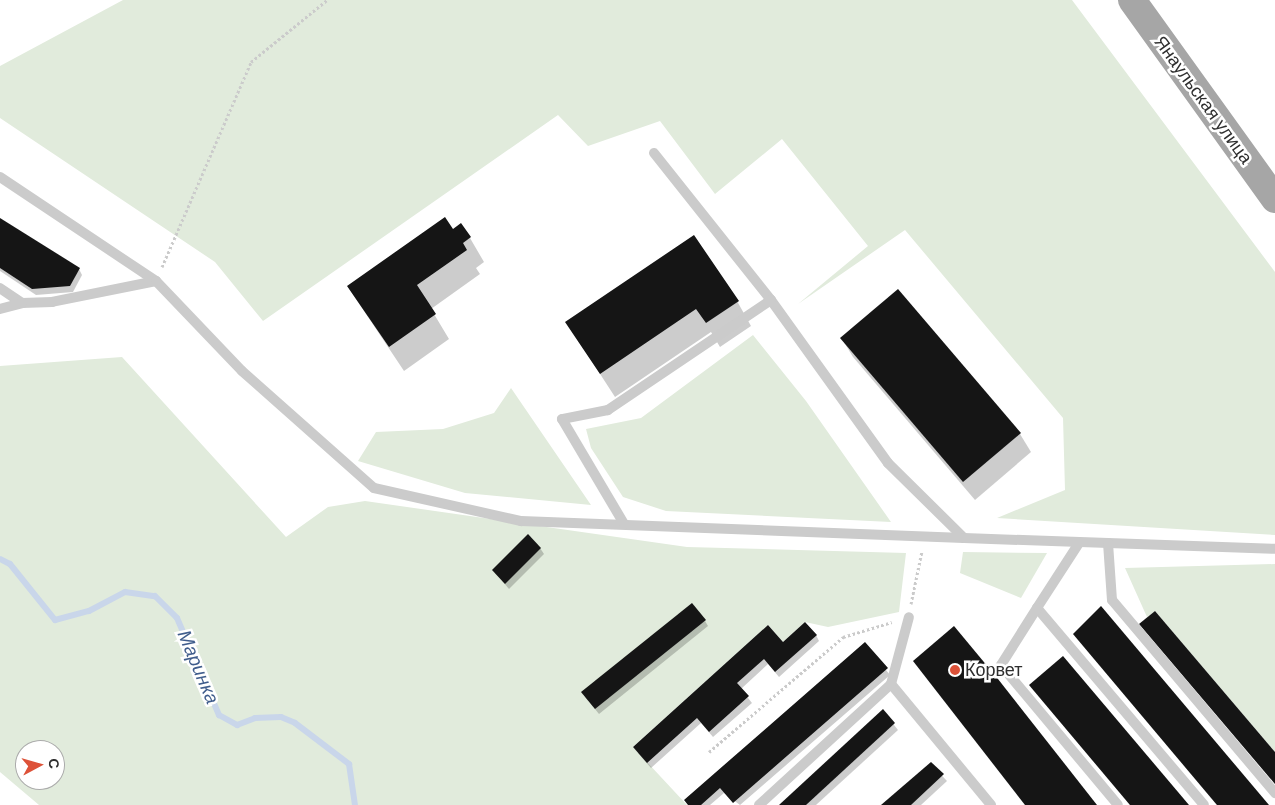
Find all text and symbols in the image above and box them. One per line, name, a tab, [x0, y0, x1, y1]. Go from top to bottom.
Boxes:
street label: Янаульская улица	[1149, 32, 1257, 168]
water label: Маринка	[172, 627, 224, 707]
place label: Корвет	[965, 659, 1023, 681]
marker: Корвет	[949, 664, 961, 676]
north arrow	[15, 740, 65, 790]
text: С	[45, 758, 62, 769]

